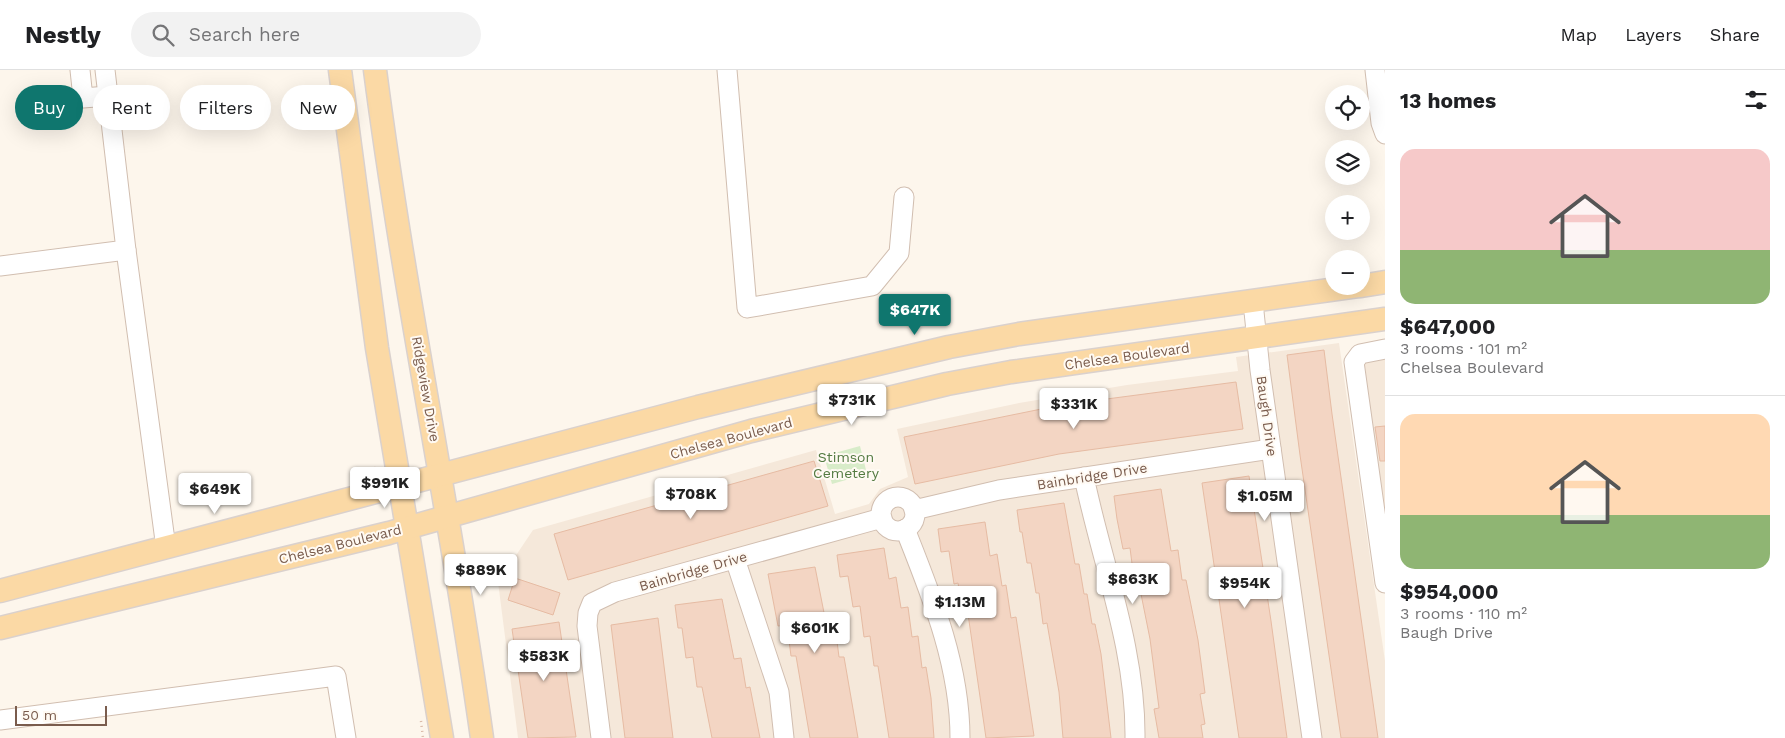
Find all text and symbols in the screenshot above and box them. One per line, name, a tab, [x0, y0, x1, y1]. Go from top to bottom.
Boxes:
search box	[131, 12, 481, 57]
text: Nestly	[25, 21, 101, 49]
icon: search	[149, 21, 177, 49]
text: Search here	[189, 23, 300, 46]
text: Map	[1560, 24, 1597, 45]
text: Layers	[1625, 24, 1682, 45]
text: Share	[1710, 24, 1760, 45]
chip: Buy	[15, 85, 83, 130]
chip: Rent	[93, 85, 170, 130]
chip: Filters	[180, 85, 271, 130]
chip: New	[281, 85, 355, 130]
map controls	[1325, 85, 1370, 295]
button: locate	[1325, 85, 1370, 130]
icon: filters	[1742, 86, 1770, 114]
text: 13 homes	[1400, 88, 1496, 113]
button: layers	[1325, 140, 1370, 185]
icon: home	[1540, 181, 1630, 271]
button: +	[1325, 195, 1370, 240]
button: −	[1325, 250, 1370, 295]
pin: $647K	[880, 294, 950, 336]
text: $647K	[890, 300, 940, 319]
text: $647,000	[1400, 314, 1496, 339]
street label: Ridgeview Drive	[409, 335, 443, 443]
street label: Chelsea Boulevard	[1063, 339, 1191, 373]
text: 3 rooms · 101 m²	[1400, 339, 1527, 358]
text: Chelsea Boulevard	[1400, 358, 1544, 377]
street label: Baugh Drive	[1253, 375, 1281, 457]
pin: $731K	[817, 384, 887, 426]
pin: $331K	[1039, 388, 1109, 430]
text: $731K	[828, 390, 876, 409]
text: $331K	[1050, 394, 1098, 413]
street label: Chelsea Boulevard	[668, 414, 794, 462]
icon: home	[1540, 447, 1630, 537]
park label: Stimson Cemetery	[813, 449, 880, 481]
street label: Bainbridge Drive	[1036, 459, 1148, 493]
pin: $991K	[350, 466, 420, 509]
pin: $649K	[180, 472, 250, 515]
text: $991K	[361, 473, 409, 492]
pin: $708K	[656, 478, 726, 520]
text: $649K	[189, 479, 241, 498]
pin: $1.05M	[1224, 480, 1306, 522]
text: $708K	[666, 484, 717, 503]
text: $1.05M	[1237, 486, 1293, 505]
street label: Chelsea Boulevard	[277, 521, 403, 567]
street label: Bainbridge Drive	[637, 548, 749, 594]
pin: $889K	[446, 554, 516, 596]
text: $889K	[455, 560, 507, 579]
pin: $863K	[1098, 562, 1168, 605]
pin: $954K	[1210, 566, 1280, 609]
text: $863K	[1108, 569, 1158, 588]
text: $954K	[1220, 573, 1270, 592]
text: $954,000	[1400, 579, 1498, 604]
pin: $1.13M	[919, 586, 1001, 628]
text: $1.13M	[934, 592, 986, 611]
text: 3 rooms · 110 m²	[1400, 604, 1527, 623]
pin: $601K	[780, 612, 850, 654]
text: $601K	[791, 618, 839, 637]
text: Baugh Drive	[1400, 623, 1493, 642]
pin: $583K	[509, 640, 579, 682]
text: $583K	[519, 646, 569, 665]
scale bar	[15, 703, 108, 726]
text: 50 m	[22, 707, 57, 723]

